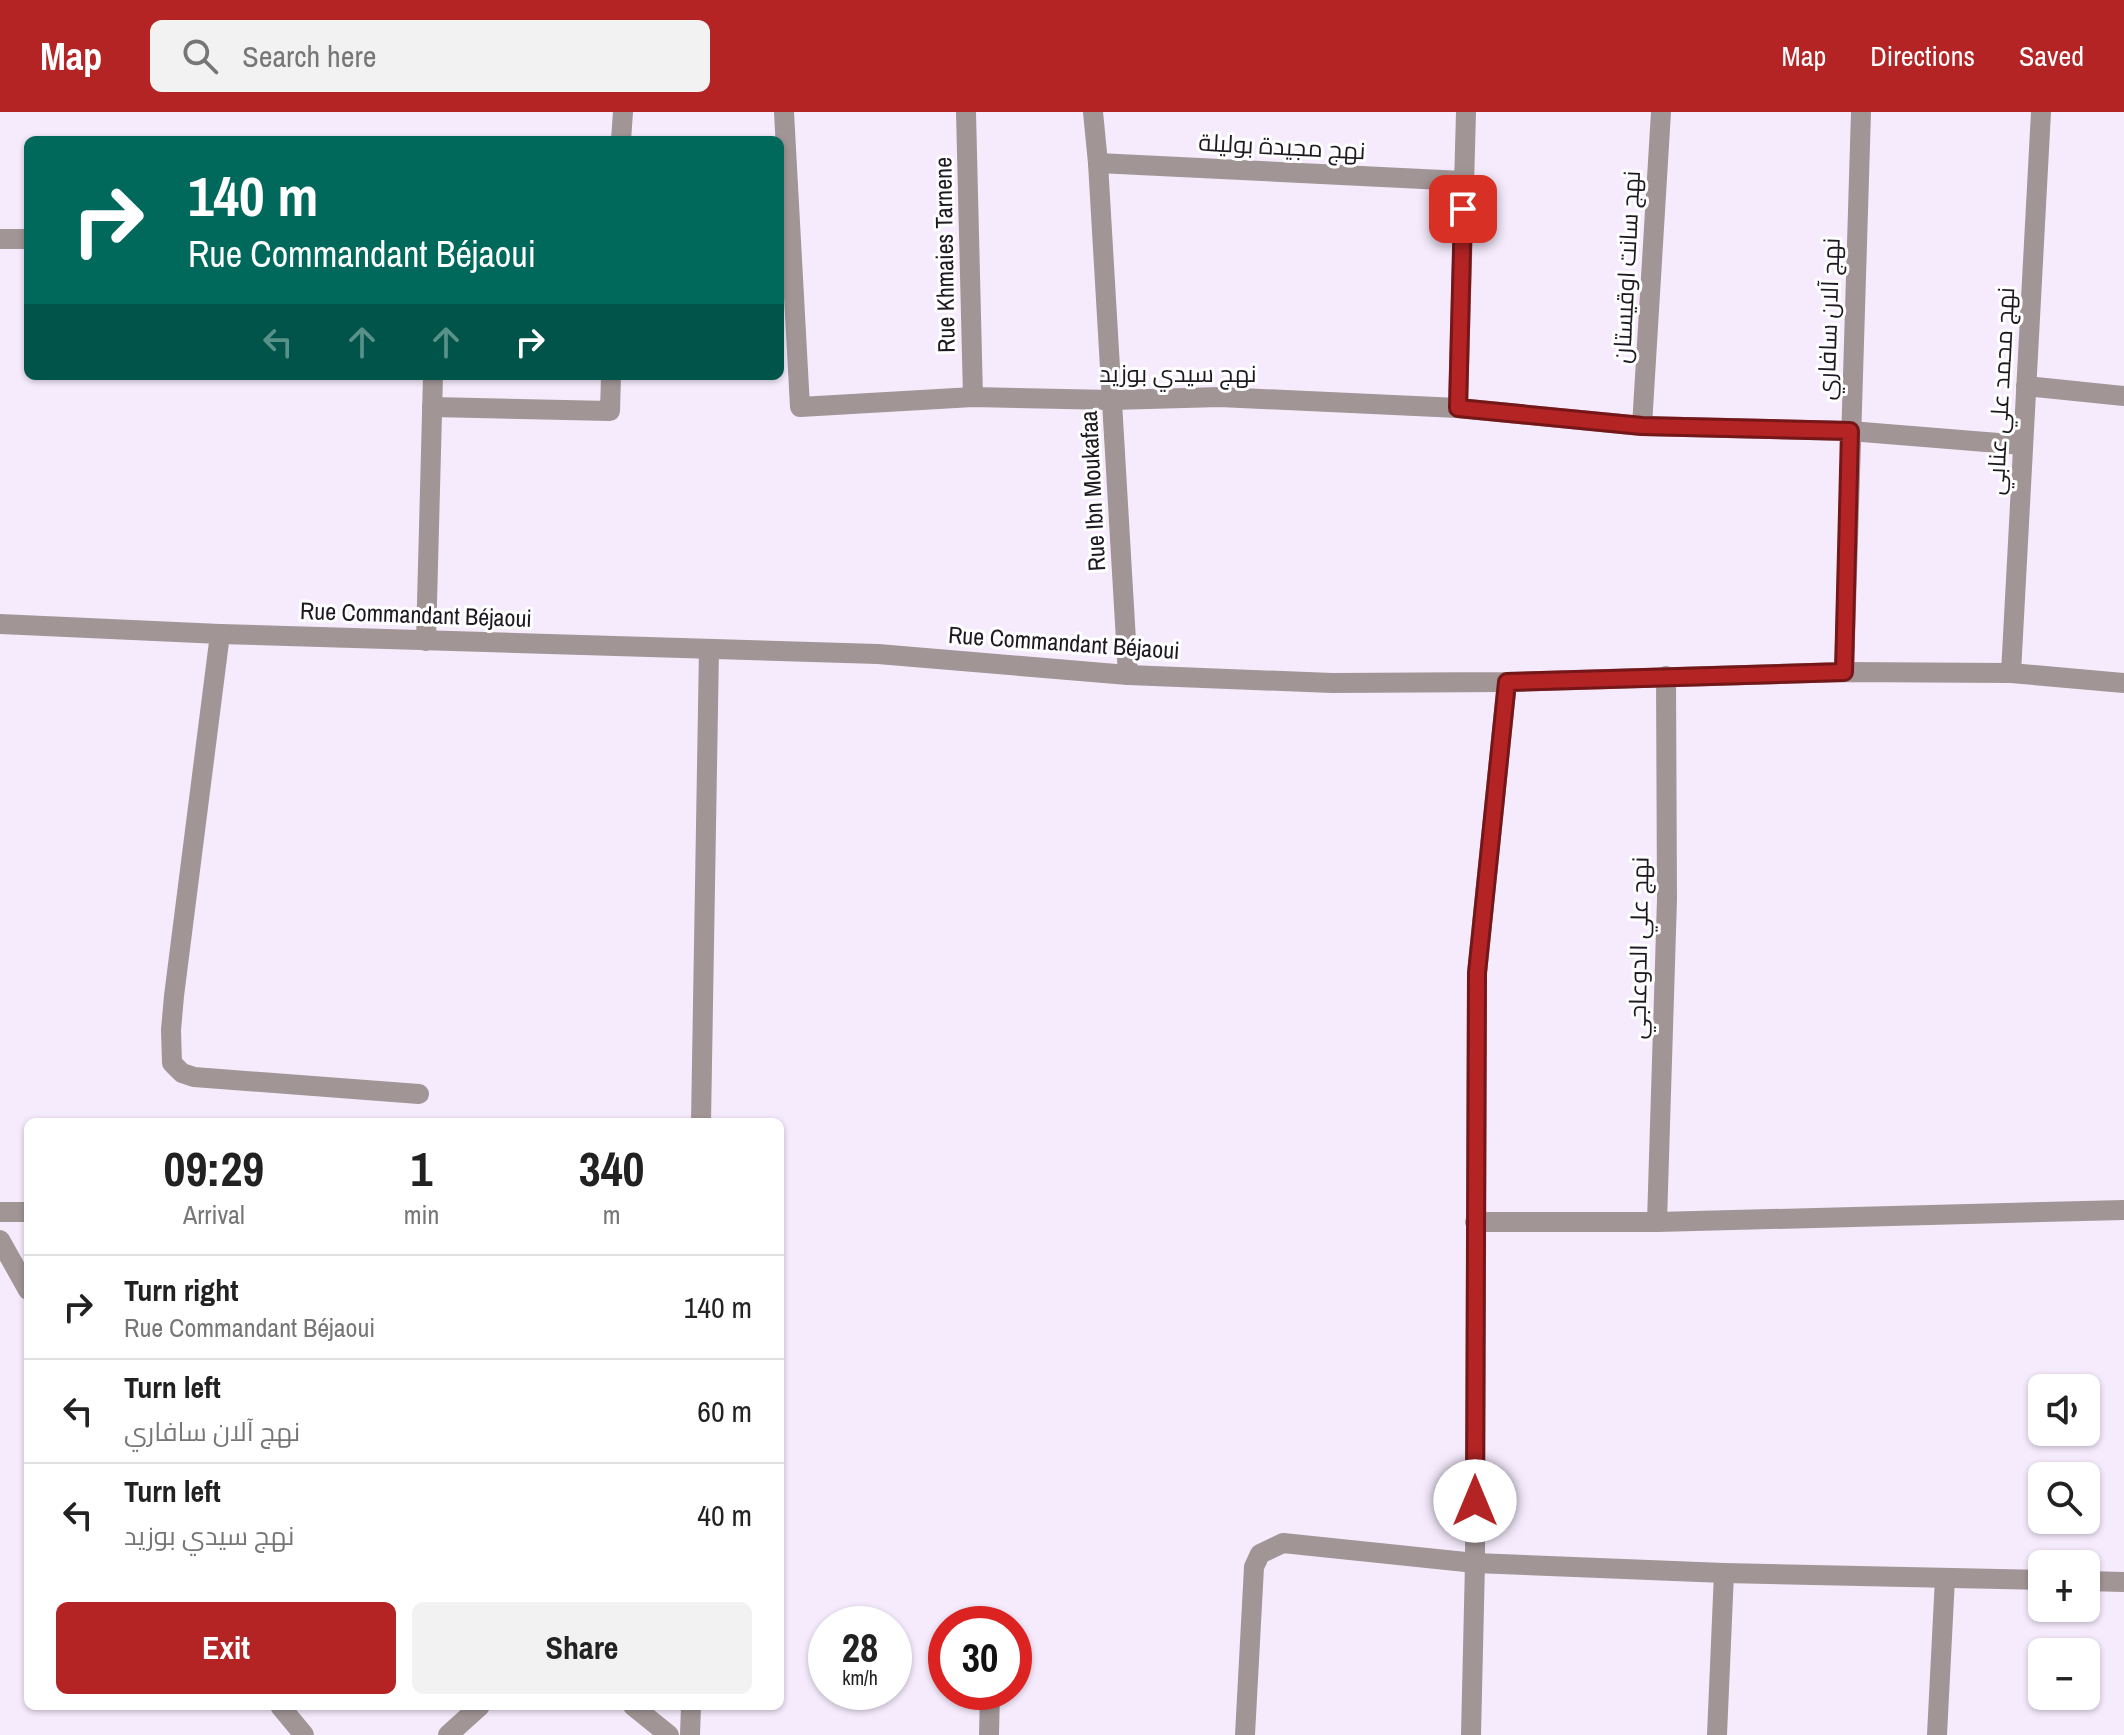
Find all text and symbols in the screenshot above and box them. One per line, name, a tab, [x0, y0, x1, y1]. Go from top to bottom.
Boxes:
search box	[150, 20, 710, 92]
text: Map	[40, 31, 102, 82]
icon: search	[178, 34, 222, 78]
text: Search here	[242, 36, 376, 76]
text: Map	[1782, 37, 1826, 75]
text: Directions	[1870, 37, 1975, 75]
text: Saved	[2019, 37, 2084, 75]
street label: نهج مجيدة بوليلة	[1198, 126, 1366, 167]
street label: Rue Khmaies Tarnene	[926, 157, 962, 353]
text: 140 m	[188, 158, 318, 233]
icon: right	[56, 168, 160, 272]
street label: نهج سانت اوقيستان	[1605, 170, 1648, 364]
pin	[1429, 175, 1497, 243]
icon: arrive	[1441, 187, 1485, 231]
text: Rue Commandant Béjaoui	[188, 230, 536, 278]
street label: نهج آلان سافاري	[1809, 237, 1850, 401]
street label: نهج محمد علي عنابي	[1979, 286, 2025, 496]
icon: left	[256, 320, 300, 364]
icon: ahead	[340, 320, 384, 364]
icon: ahead	[424, 320, 468, 364]
icon: right	[508, 320, 552, 364]
street label: نهج سيدي بوزيد	[1099, 357, 1257, 392]
street label: Rue Ibn Moukafaa	[1072, 410, 1112, 572]
street label: Rue Commandant Béjaoui	[300, 594, 532, 634]
street label: Rue Commandant Béjaoui	[947, 618, 1181, 666]
street label: نهج علي الدوعاجي	[1620, 856, 1660, 1040]
text: 09:29	[164, 1136, 264, 1201]
text: 1	[411, 1136, 432, 1201]
text: 340	[579, 1136, 644, 1201]
text: Arrival	[183, 1197, 245, 1232]
text: min	[404, 1197, 439, 1232]
text: m	[603, 1197, 621, 1232]
text: Turn right	[124, 1270, 238, 1310]
icon: right	[56, 1285, 100, 1329]
text: 140 m	[684, 1287, 752, 1327]
text: Rue Commandant Béjaoui	[124, 1310, 375, 1345]
text: Turn left	[124, 1367, 221, 1407]
map controls	[2028, 1374, 2100, 1710]
button: sound	[2028, 1374, 2100, 1446]
icon: left	[56, 1389, 100, 1433]
text: 60 m	[697, 1391, 752, 1431]
text: نهج آلان سافاري	[124, 1414, 300, 1449]
position arrow	[1433, 1459, 1517, 1543]
button: search	[2028, 1462, 2100, 1534]
text: Turn left	[124, 1471, 221, 1511]
icon: left	[56, 1493, 100, 1537]
text: 40 m	[697, 1495, 752, 1535]
text: نهج سيدي بوزيد	[124, 1518, 294, 1553]
button: +	[2028, 1550, 2100, 1622]
button: Exit	[56, 1602, 396, 1694]
button: Share	[412, 1602, 752, 1694]
speed limit sign: 30	[928, 1606, 1032, 1710]
text: 28	[842, 1621, 878, 1674]
button: −	[2028, 1638, 2100, 1710]
text: km/h	[842, 1664, 878, 1691]

